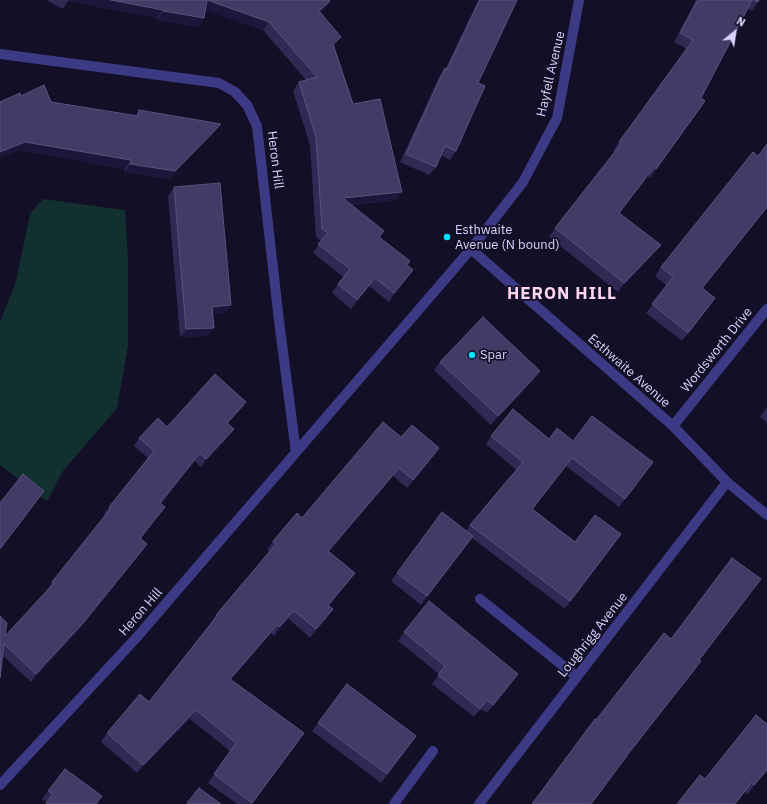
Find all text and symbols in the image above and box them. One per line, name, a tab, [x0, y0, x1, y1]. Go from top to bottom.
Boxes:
north arrow	[715, 12, 755, 52]
text: N	[734, 14, 748, 30]
street label: Hayfell Avenue	[534, 30, 568, 118]
street label: Heron Hill	[264, 130, 286, 190]
place label: Esthwaite Avenue (N bound)	[455, 222, 560, 253]
marker: Esthwaite Avenue (N bound)	[442, 232, 452, 242]
district label: HERON HILL	[507, 284, 617, 304]
street label: Wordsworth Drive	[678, 305, 756, 395]
street label: Esthwaite Avenue	[585, 331, 673, 411]
place label: Spar	[480, 347, 507, 363]
marker: Spar	[467, 350, 477, 360]
street label: Heron Hill	[116, 585, 166, 639]
street label: Loughrigg Avenue	[555, 589, 631, 681]

